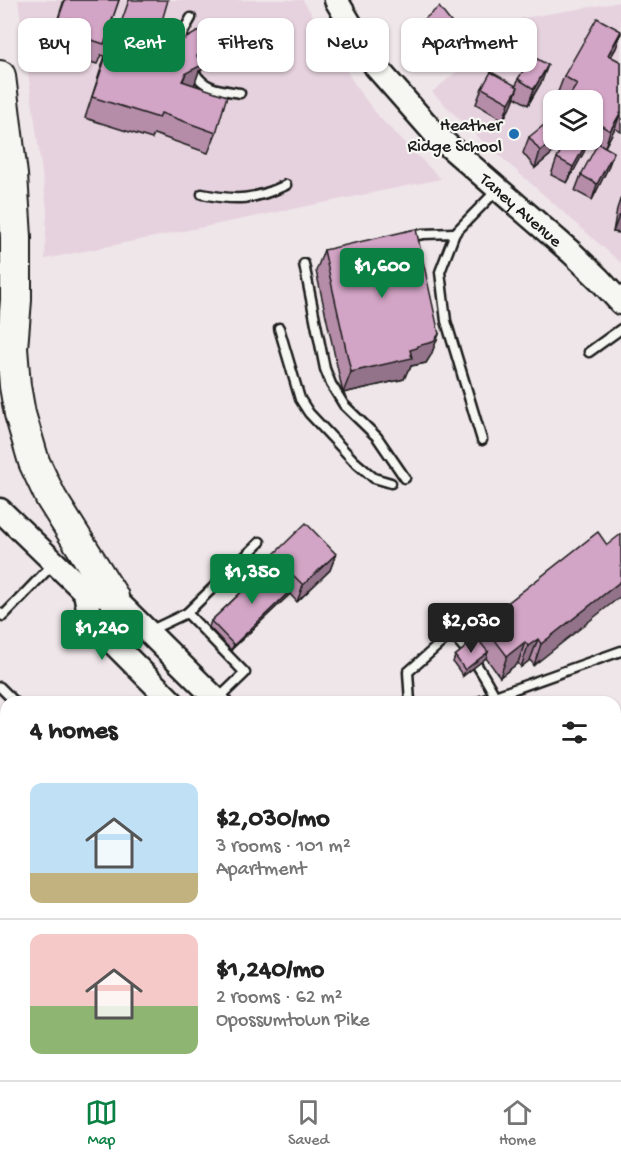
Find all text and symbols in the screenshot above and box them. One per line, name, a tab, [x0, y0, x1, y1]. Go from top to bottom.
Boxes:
chip: Buy	[18, 18, 91, 72]
chip: Rent	[103, 18, 185, 72]
chip: Filters	[197, 18, 294, 72]
chip: New	[306, 18, 389, 72]
chip: Apartment	[401, 18, 537, 72]
map controls	[543, 90, 603, 150]
button: layers	[543, 90, 603, 150]
place label: Heather Ridge School	[408, 116, 504, 158]
marker: Heather Ridge School	[507, 127, 521, 141]
street label: Taney Avenue	[474, 169, 566, 253]
pin: $1,600	[333, 248, 431, 299]
text: $1,600	[354, 256, 410, 279]
pin: $1,350	[203, 554, 301, 605]
text: $1,350	[224, 562, 280, 585]
pin: $2,030	[422, 603, 520, 654]
pin: $1,240	[53, 610, 151, 661]
text: $2,030	[442, 611, 500, 634]
text: $1,240	[75, 618, 129, 641]
icon: filters	[558, 716, 591, 749]
text: 4 homes	[30, 717, 117, 748]
text: $2,030/mo	[216, 805, 330, 836]
icon: home	[78, 807, 150, 879]
text: 3 rooms · 101 m²	[216, 836, 351, 859]
text: Apartment	[216, 859, 306, 882]
text: $1,240/mo	[216, 956, 324, 987]
icon: home	[78, 958, 150, 1030]
text: 2 rooms · 62 m²	[216, 987, 343, 1010]
text: Opossumtown Pike	[216, 1010, 369, 1033]
tab: Map	[85, 1096, 118, 1151]
tab: Saved	[288, 1096, 329, 1151]
tab: Home	[499, 1096, 536, 1151]

